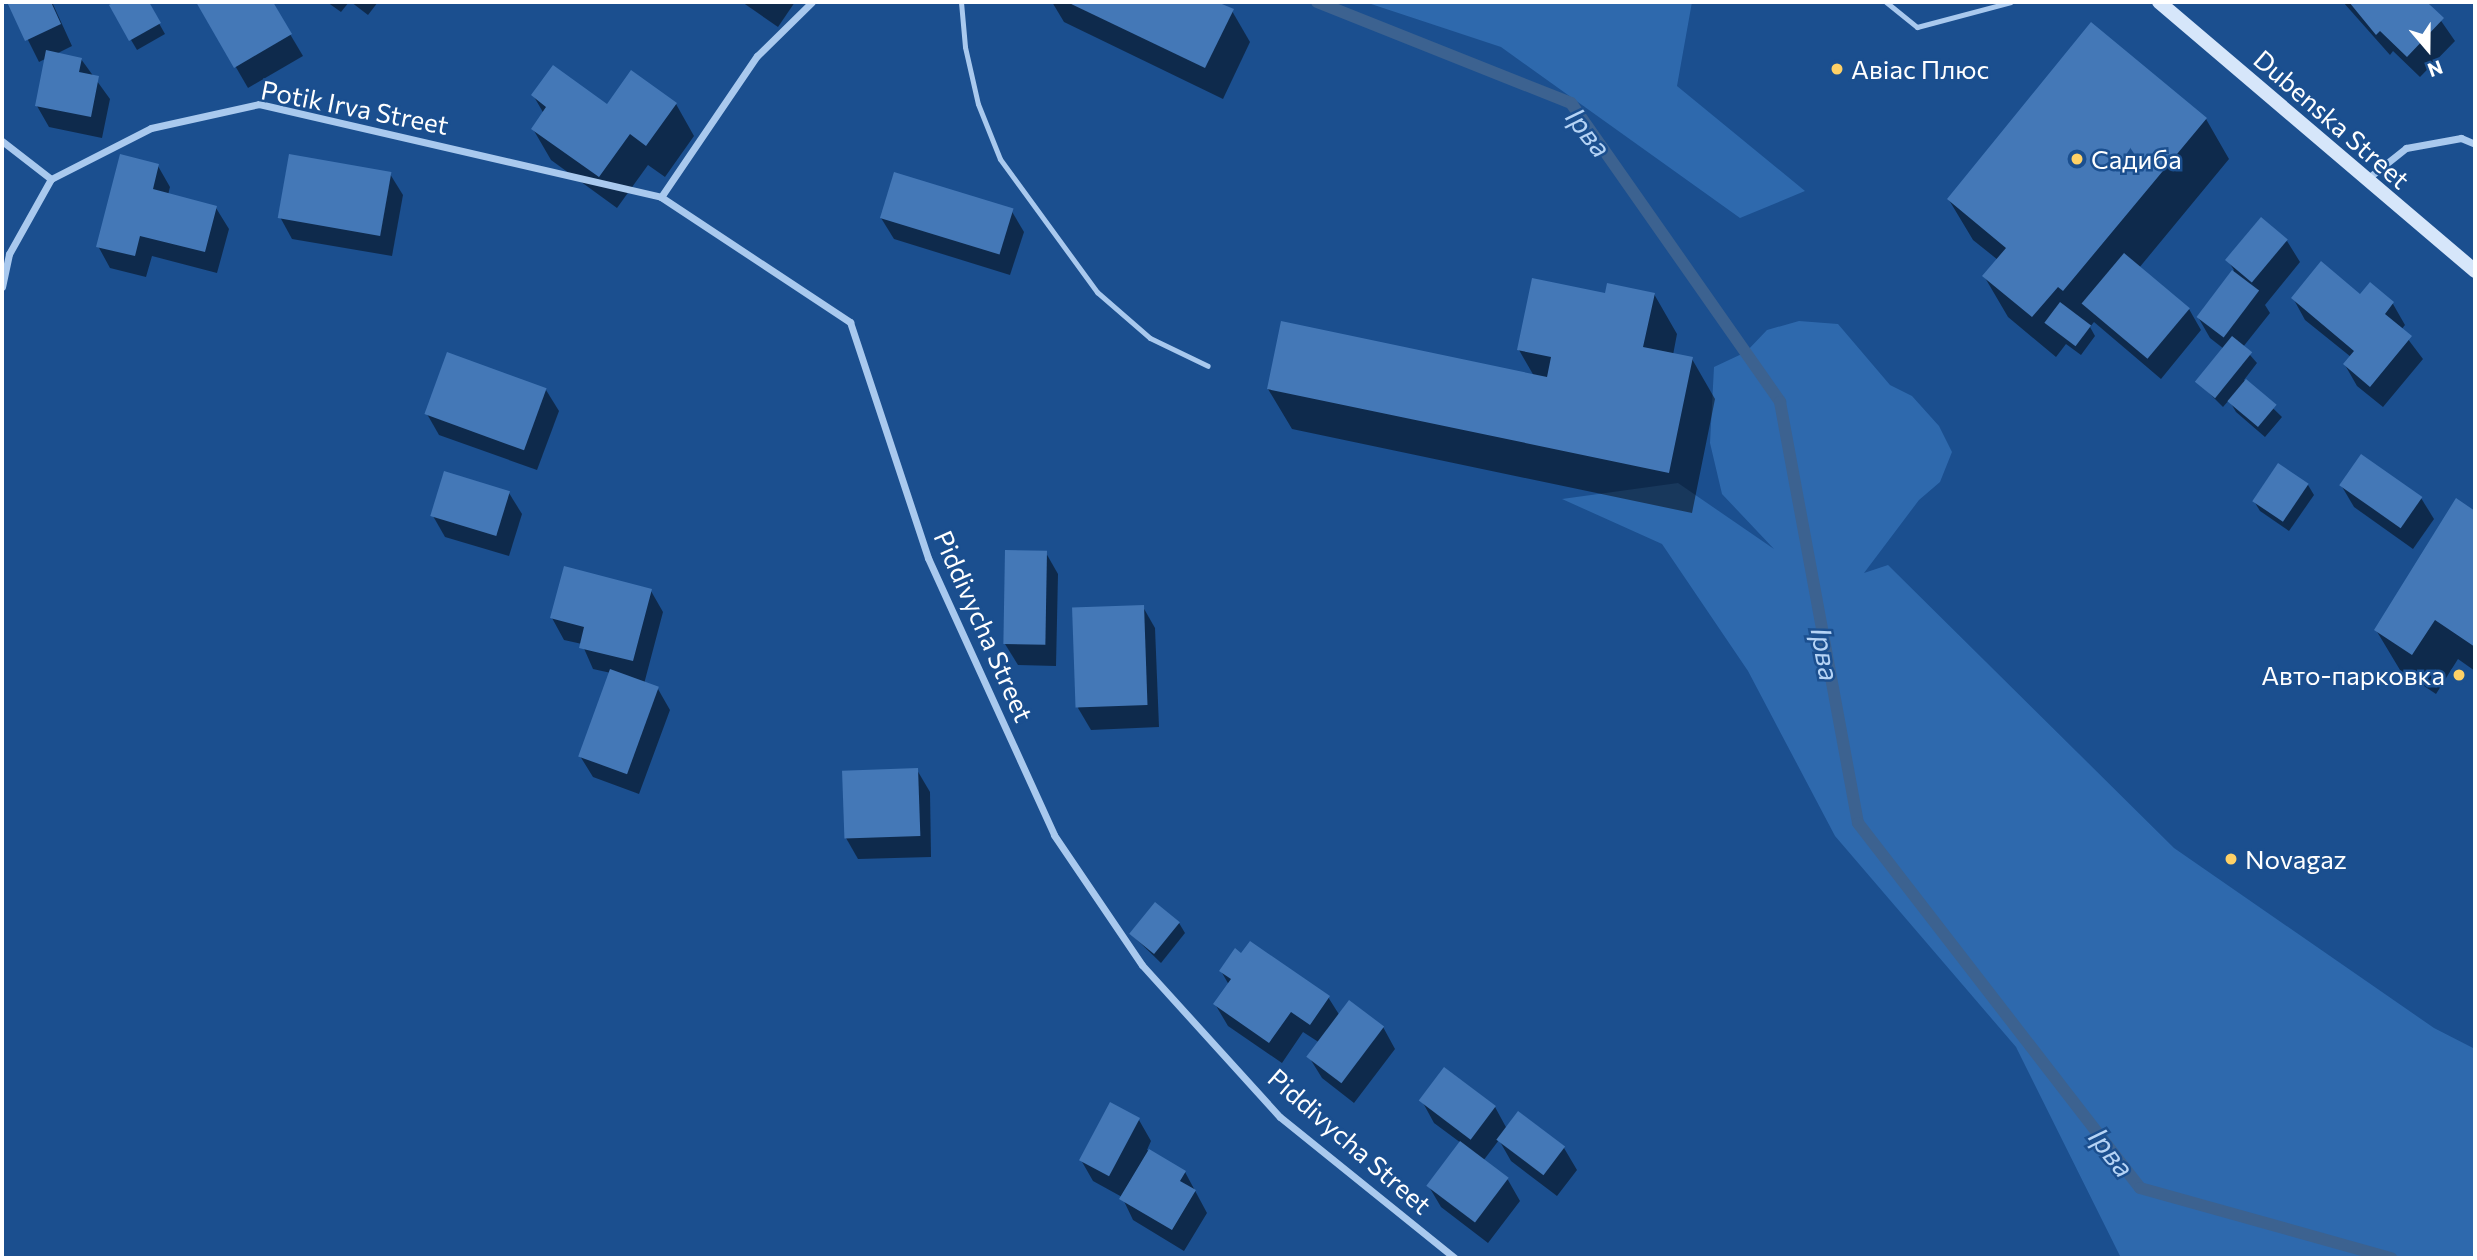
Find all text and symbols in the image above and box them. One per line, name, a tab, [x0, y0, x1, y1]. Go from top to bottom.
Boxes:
north arrow	[2393, 14, 2463, 84]
street label: Dubenska Street	[2248, 43, 2416, 195]
place label: Авіас Плюс	[1851, 53, 1989, 85]
text: N	[2425, 56, 2446, 82]
marker: Авіас Плюс	[1829, 61, 1845, 77]
street label: Potik Irva Street	[259, 74, 451, 140]
water label: Ірва	[1559, 101, 1619, 163]
place label: Садиба	[2091, 143, 2182, 175]
marker: Садиба	[2069, 151, 2085, 167]
street label: Piddivycha Street	[928, 526, 1040, 726]
water label: Ірва	[1805, 625, 1847, 683]
place label: Авто-парковка	[2261, 659, 2445, 691]
marker: Авто-парковка	[2451, 667, 2467, 683]
place label: Novagaz	[2245, 843, 2347, 875]
marker: Novagaz	[2223, 851, 2239, 867]
street label: Piddivycha Street	[1262, 1062, 1438, 1220]
water label: Ірва	[2082, 1121, 2142, 1183]

